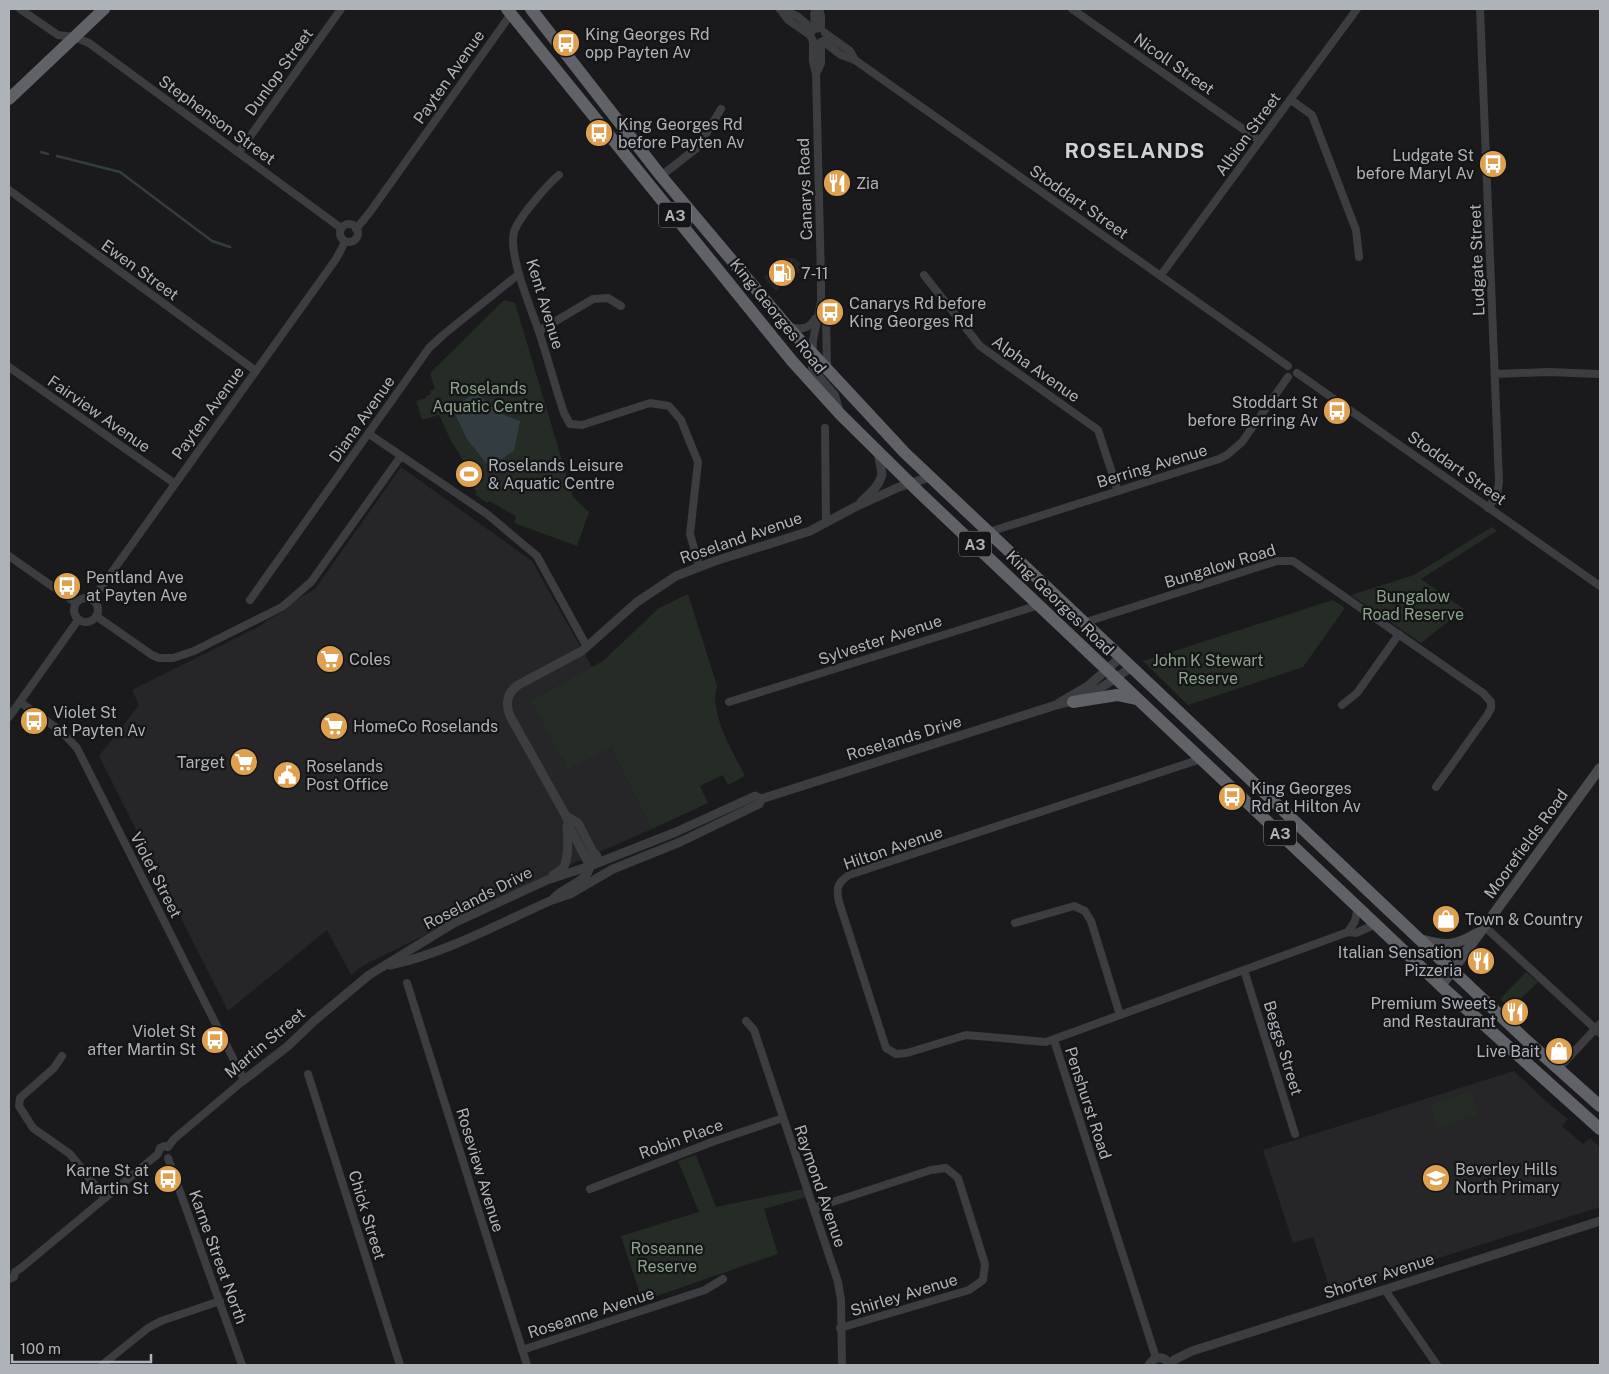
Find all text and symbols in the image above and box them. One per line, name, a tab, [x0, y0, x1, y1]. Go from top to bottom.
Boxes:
street label: Dunlop Street	[241, 25, 317, 119]
place label: King Georges Rd opp Payten Av	[585, 25, 710, 62]
street label: Payten Avenue	[410, 26, 488, 128]
bus stop icon: King Georges Rd opp Payten Av	[551, 28, 581, 58]
street label: Nicoll Street	[1130, 29, 1218, 99]
street label: Stephenson Street	[155, 71, 279, 169]
street label: Albion Street	[1211, 89, 1285, 179]
place label: King Georges Rd before Payten Av	[618, 115, 744, 152]
bus stop icon: King Georges Rd before Payten Av	[584, 118, 614, 148]
street label: Canarys Road	[794, 137, 816, 241]
district label: ROSELANDS	[1065, 138, 1205, 163]
place label: Ludgate St before Maryl Av	[1356, 146, 1474, 183]
bus stop icon: Ludgate St before Maryl Av	[1478, 149, 1508, 179]
street label: Stoddart Street	[1026, 161, 1132, 243]
restaurant icon: Zia	[822, 168, 852, 198]
place label: Zia	[856, 174, 879, 193]
road number: A3	[659, 202, 691, 228]
street label: Ludgate Street	[1466, 204, 1488, 316]
street label: Ewen Street	[98, 236, 182, 304]
street label: King Georges Road	[726, 255, 830, 377]
street label: Kent Avenue	[522, 257, 568, 351]
fuel station icon: 7-11	[767, 258, 797, 288]
place label: 7-11	[801, 264, 828, 283]
place label: Canarys Rd before King Georges Rd	[849, 294, 986, 331]
bus stop icon: Canarys Rd before King Georges Rd	[815, 297, 845, 327]
street label: Alpha Avenue	[989, 332, 1083, 406]
street label: Payten Avenue	[168, 363, 248, 463]
street label: Fairview Avenue	[44, 372, 154, 456]
street label: Diana Avenue	[325, 372, 399, 466]
park label: Roselands Aquatic Centre	[432, 379, 544, 416]
place label: Stoddart St before Berring Av	[1187, 393, 1318, 430]
bus stop icon: Stoddart St before Berring Av	[1322, 396, 1352, 426]
street label: Stoddart Street	[1404, 427, 1510, 509]
street label: Berring Avenue	[1094, 440, 1210, 492]
place label: Roselands Leisure & Aquatic Centre	[488, 456, 624, 493]
sports icon: Roselands Leisure & Aquatic Centre	[454, 459, 484, 489]
street label: Roseland Avenue	[677, 508, 805, 568]
road number: A3	[959, 532, 991, 556]
street label: Bungalow Road	[1162, 540, 1278, 592]
street label: King Georges Road	[1002, 547, 1118, 659]
place label: Pentland Ave at Payten Ave	[86, 568, 187, 605]
bus stop icon: Pentland Ave at Payten Ave	[52, 571, 82, 601]
park label: Bungalow Road Reserve	[1362, 587, 1464, 624]
street label: Sylvester Avenue	[816, 611, 944, 669]
supermarket icon: Coles	[315, 644, 345, 674]
place label: Coles	[349, 650, 391, 669]
park label: John K Stewart Reserve	[1152, 651, 1264, 688]
place label: Violet St at Payten Av	[53, 703, 145, 740]
bus stop icon: Violet St at Payten Av	[19, 706, 49, 736]
supermarket icon: HomeCo Roselands	[319, 711, 349, 741]
street label: Roselands Drive	[844, 711, 964, 765]
place label: HomeCo Roselands	[353, 717, 498, 736]
supermarket icon: Target	[229, 747, 259, 777]
place label: Target	[177, 753, 225, 772]
place label: Roselands Post Office	[306, 757, 389, 794]
public building icon: Roselands Post Office	[272, 760, 302, 790]
place label: King Georges Rd at Hilton Av	[1251, 779, 1361, 816]
bus stop icon: King Georges Rd at Hilton Av	[1217, 782, 1247, 812]
street label: Moorefields Road	[1480, 786, 1572, 902]
road number: A3	[1264, 820, 1296, 846]
street label: Hilton Avenue	[841, 822, 945, 874]
street label: Violet Street	[126, 829, 186, 921]
street label: Roselands Drive	[421, 862, 535, 934]
shop icon: Town & Country	[1431, 904, 1461, 934]
place label: Town & Country	[1465, 910, 1583, 929]
place label: Italian Sensation Pizzeria	[1338, 943, 1462, 980]
restaurant icon: Italian Sensation Pizzeria	[1466, 946, 1496, 976]
place label: Premium Sweets and Restaurant	[1371, 994, 1496, 1031]
restaurant icon: Premium Sweets and Restaurant	[1500, 997, 1530, 1027]
street label: Beggs Street	[1260, 998, 1306, 1098]
street label: Martin Street	[221, 1004, 309, 1082]
place label: Violet St after Martin St	[87, 1022, 196, 1059]
bus stop icon: Violet St after Martin St	[200, 1025, 230, 1055]
shop icon: Live Bait	[1544, 1036, 1574, 1066]
place label: Live Bait	[1476, 1042, 1540, 1061]
street label: Penshurst Road	[1061, 1044, 1115, 1162]
street label: Roseview Avenue	[452, 1106, 508, 1234]
street label: Robin Place	[636, 1115, 726, 1163]
street label: Raymond Avenue	[790, 1122, 850, 1250]
place label: Beverley Hills North Primary	[1455, 1160, 1560, 1197]
place label: Karne St at Martin St	[66, 1161, 149, 1198]
school or university icon: Beverley Hills North Primary	[1421, 1163, 1451, 1193]
bus stop icon: Karne St at Martin St	[153, 1164, 183, 1194]
street label: Chick Street	[344, 1168, 390, 1262]
street label: Karne Street North	[185, 1187, 251, 1327]
park label: Roseanne Reserve	[631, 1239, 703, 1276]
street label: Shorter Avenue	[1321, 1249, 1437, 1303]
street label: Shirley Avenue	[848, 1270, 960, 1320]
street label: Roseanne Avenue	[525, 1284, 657, 1342]
scale bar	[12, 1332, 151, 1364]
text: 100 m	[20, 1340, 61, 1357]

